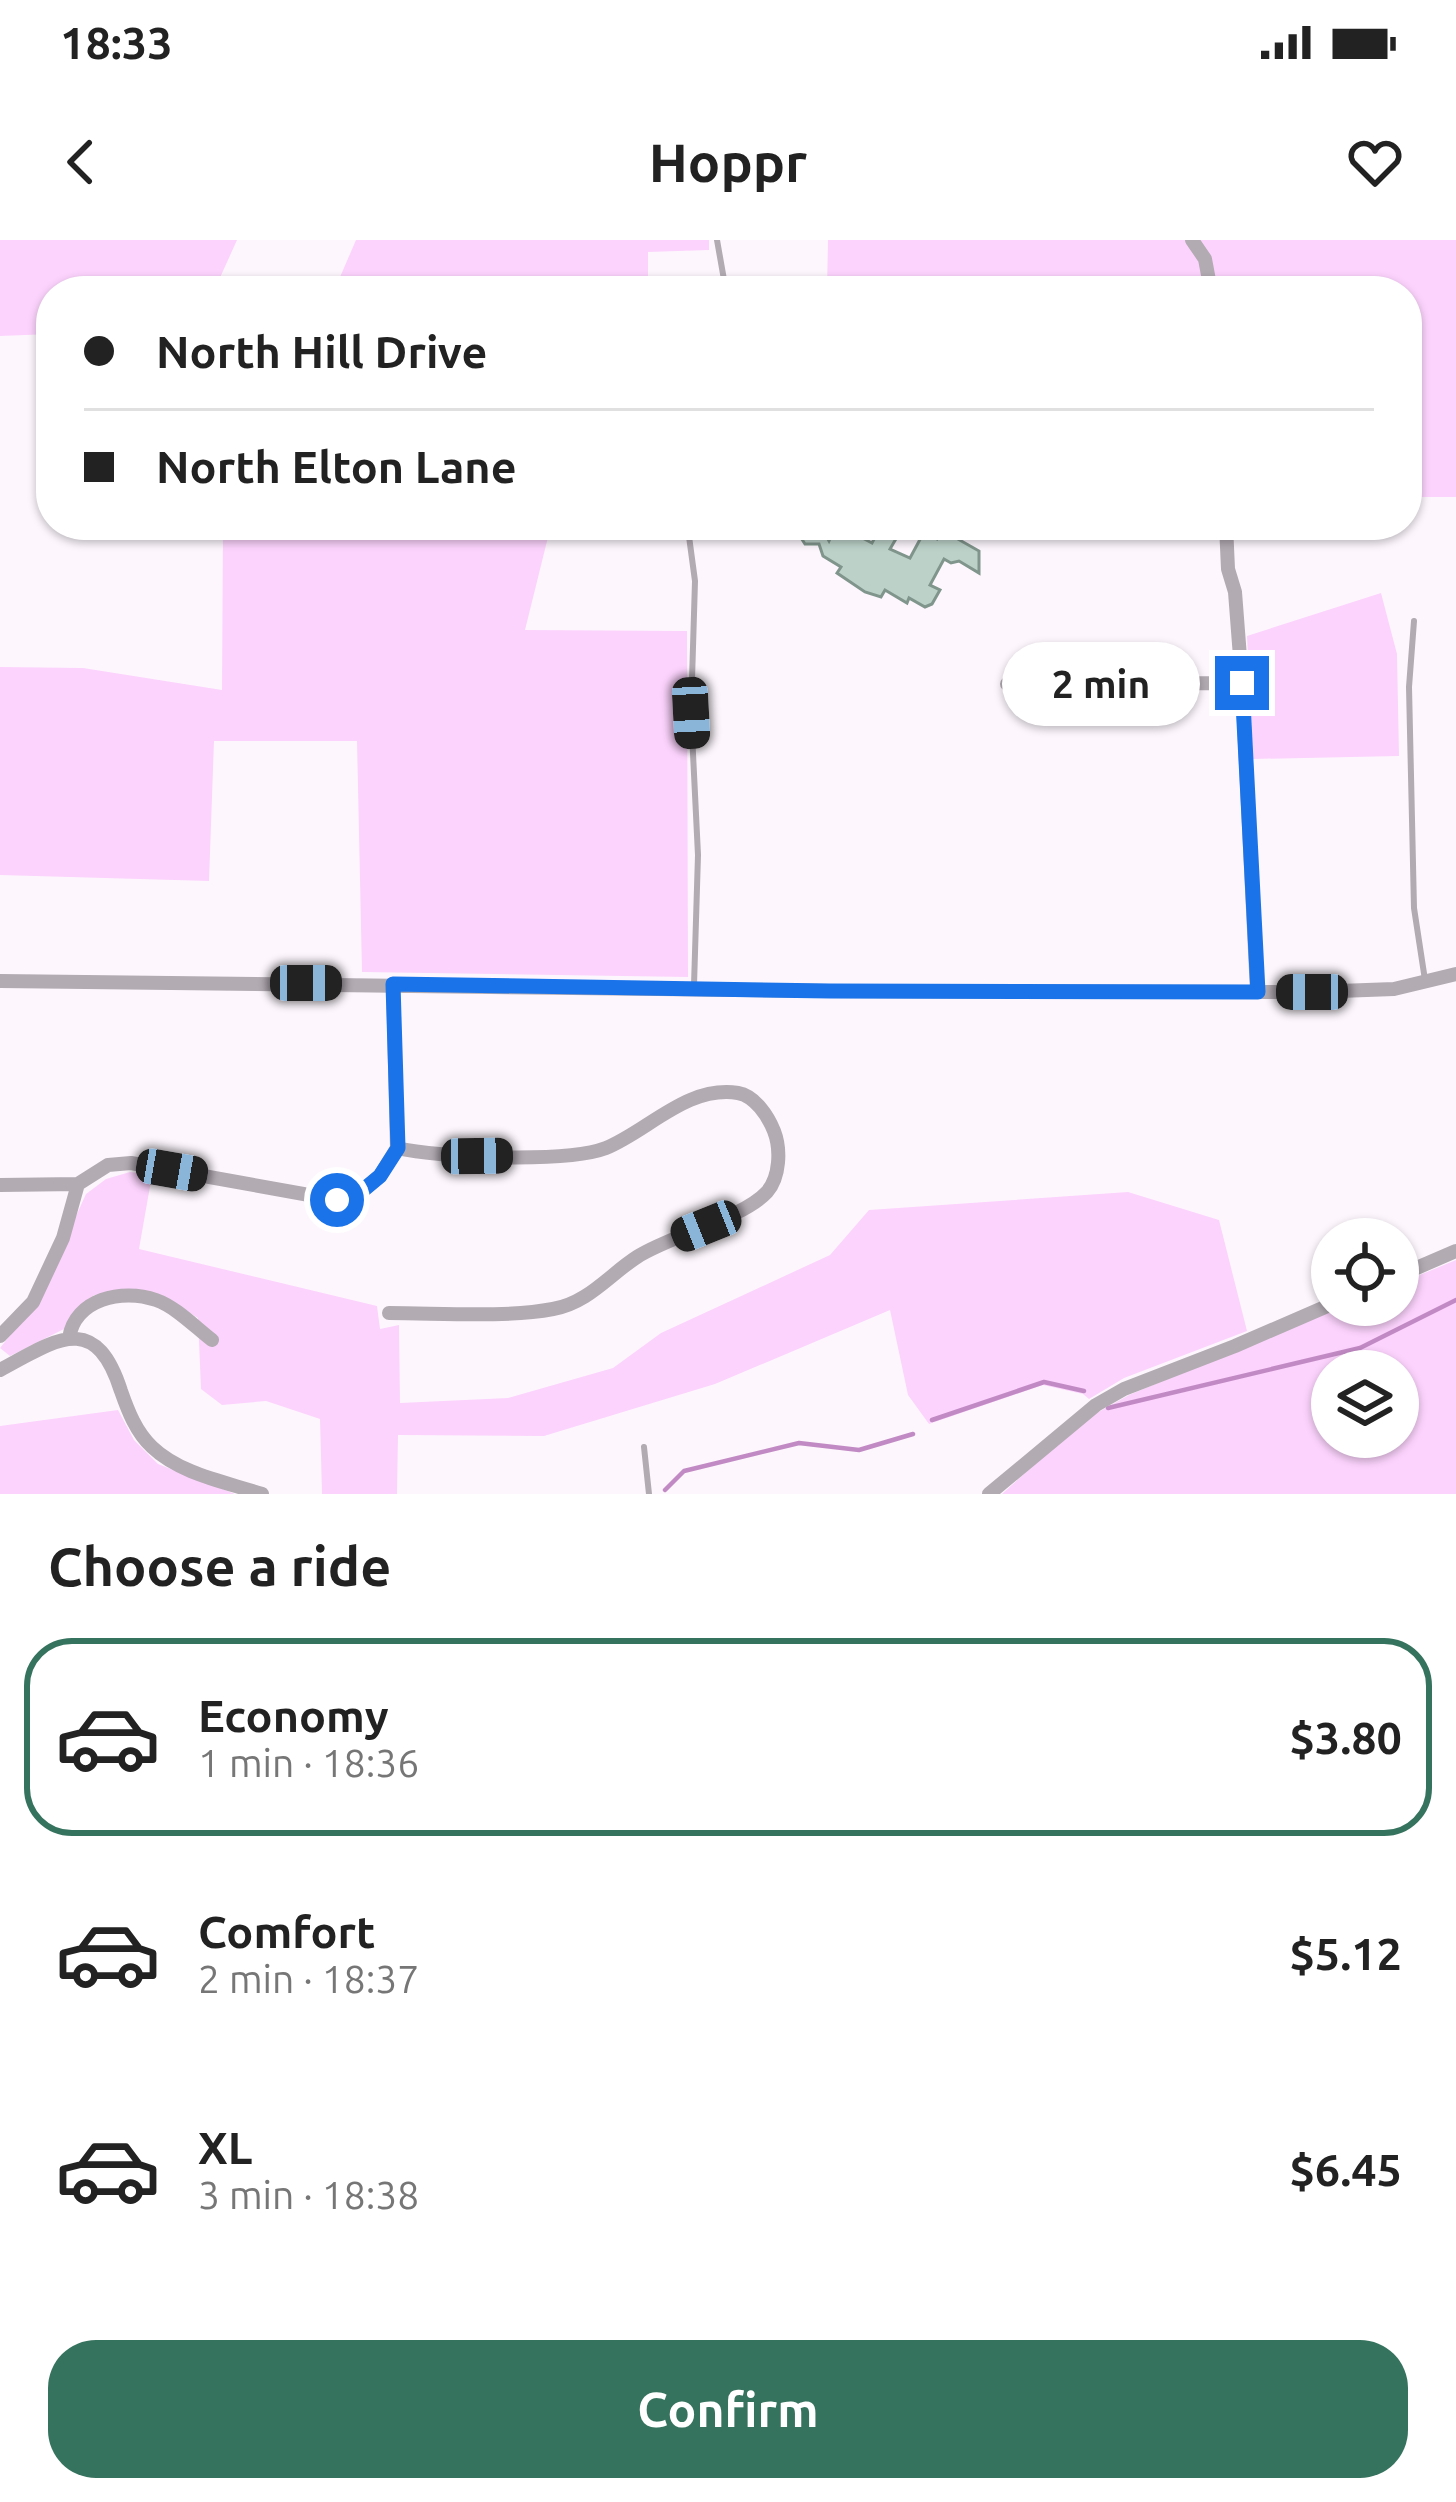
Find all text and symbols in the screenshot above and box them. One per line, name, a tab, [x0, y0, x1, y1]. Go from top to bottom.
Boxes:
text: 18:33	[60, 17, 173, 68]
icon: back	[48, 129, 114, 195]
icon: heart	[1342, 129, 1408, 195]
text: Hoppr	[649, 132, 807, 192]
text: North Hill Drive	[156, 326, 487, 377]
text: North Elton Lane	[156, 441, 517, 492]
callout: 2 min	[1002, 641, 1200, 725]
route end	[1215, 656, 1269, 710]
text: 2 min	[1052, 662, 1150, 705]
car	[671, 676, 711, 750]
car	[270, 965, 342, 1001]
car	[1276, 974, 1348, 1010]
car	[441, 1137, 513, 1175]
car	[133, 1146, 211, 1194]
route start	[310, 1173, 364, 1227]
car	[666, 1196, 746, 1256]
map controls	[1311, 1218, 1419, 1458]
button: locate	[1311, 1218, 1419, 1326]
button: layers	[1311, 1350, 1419, 1458]
text: Choose a ride	[48, 1536, 391, 1596]
icon: car	[54, 1683, 162, 1791]
text: Economy	[198, 1690, 389, 1741]
text: $3.80	[1289, 1712, 1402, 1763]
text: 1 min · 18:36	[198, 1741, 419, 1784]
icon: car	[54, 1899, 162, 2007]
text: Comfort	[198, 1906, 375, 1957]
text: $5.12	[1289, 1928, 1402, 1979]
text: 2 min · 18:37	[198, 1957, 419, 2000]
icon: car	[54, 2115, 162, 2223]
text: XL	[198, 2122, 252, 2173]
text: $6.45	[1289, 2144, 1402, 2195]
text: 3 min · 18:38	[198, 2173, 419, 2216]
button: Confirm	[48, 2340, 1408, 2478]

